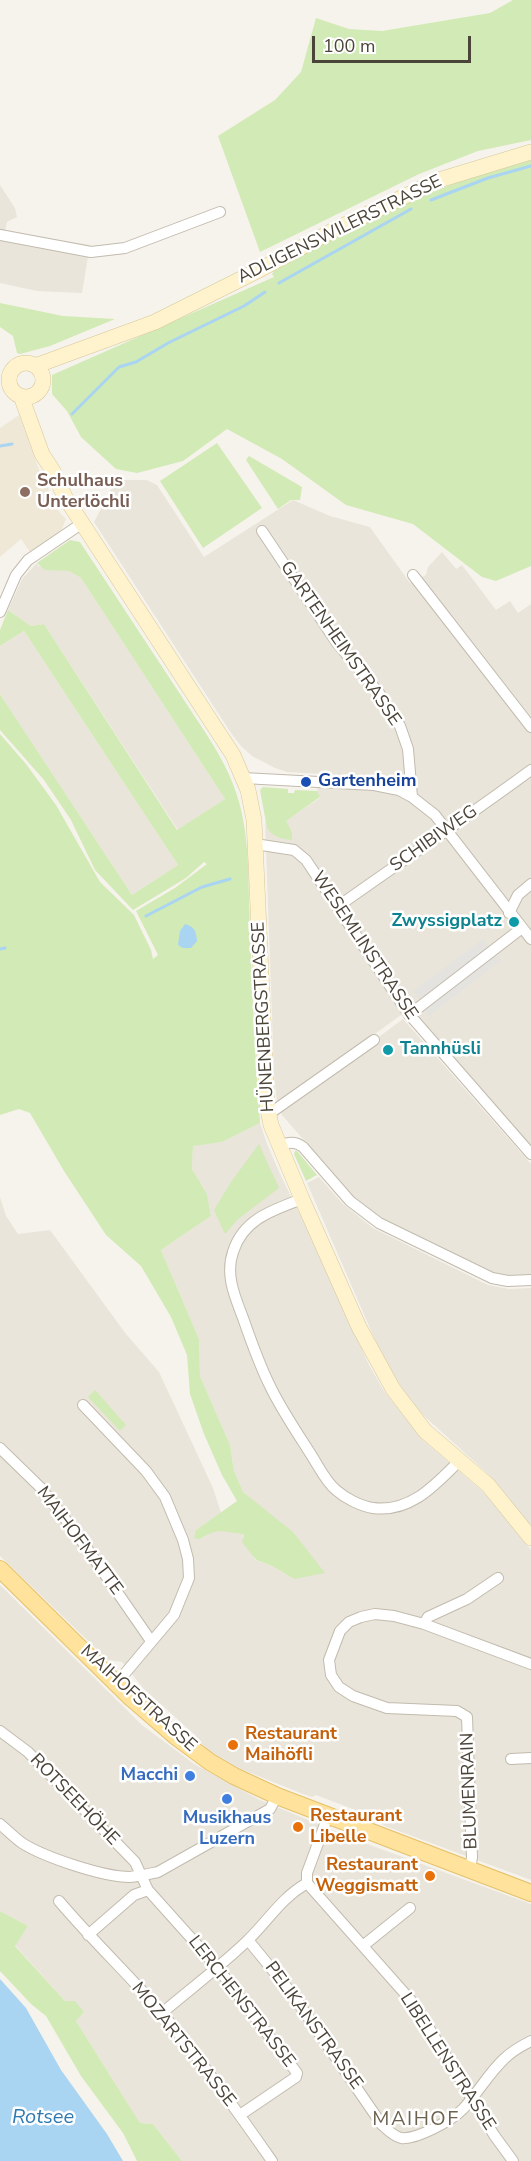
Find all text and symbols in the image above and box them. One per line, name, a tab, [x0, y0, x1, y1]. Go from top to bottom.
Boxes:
scale bar	[315, 24, 474, 62]
text: 100 m	[323, 34, 375, 58]
street label: ADLIGENSWILERSTRASSE	[234, 171, 446, 289]
place label: Schulhaus Unterlöchli	[37, 471, 130, 514]
marker: Schulhaus Unterlöchli	[18, 485, 32, 499]
street label: GARTENHEIMSTRASSE	[275, 558, 405, 730]
place label: Gartenheim	[318, 771, 416, 793]
marker: Gartenheim	[299, 775, 313, 789]
street label: SCHIBIWEG	[386, 801, 482, 877]
street label: WESEMLINSTRASSE	[306, 868, 422, 1024]
place label: Zwyssigplatz	[391, 911, 502, 933]
marker: Zwyssigplatz	[507, 915, 521, 929]
street label: HÜNENBERGSTRASSE	[248, 921, 280, 1113]
place label: Tannhüsli	[400, 1039, 481, 1061]
marker: Tannhüsli	[381, 1043, 395, 1057]
street label: MAIHOFMATTE	[31, 1483, 127, 1599]
street label: MAIHOFSTRASSE	[75, 1641, 201, 1757]
place label: Restaurant Maihöfli	[245, 1724, 337, 1766]
street label: BLUMENRAIN	[457, 1732, 483, 1850]
marker: Restaurant Maihöfli	[226, 1738, 240, 1752]
street label: ROTSEEHÖHE	[25, 1750, 123, 1850]
place label: Macchi	[121, 1765, 178, 1787]
marker: Macchi	[183, 1769, 197, 1783]
marker: Musikhaus Luzern	[220, 1792, 234, 1806]
place label: Restaurant Libelle	[310, 1806, 402, 1848]
place label: Musikhaus Luzern	[183, 1808, 271, 1850]
marker: Restaurant Libelle	[291, 1820, 305, 1834]
place label: Restaurant Weggismatt	[315, 1855, 418, 1898]
marker: Restaurant Weggismatt	[423, 1869, 437, 1883]
street label: LERCHENSTRASSE	[183, 1932, 299, 2072]
street label: PELIKANSTRASSE	[259, 1958, 367, 2094]
street label: MOZARTSTRASSE	[126, 1978, 240, 2112]
street label: LIBELLENSTRASSE	[395, 1989, 499, 2135]
water label: Rotsee	[12, 2106, 74, 2130]
district label: MAIHOF	[372, 2108, 460, 2132]

